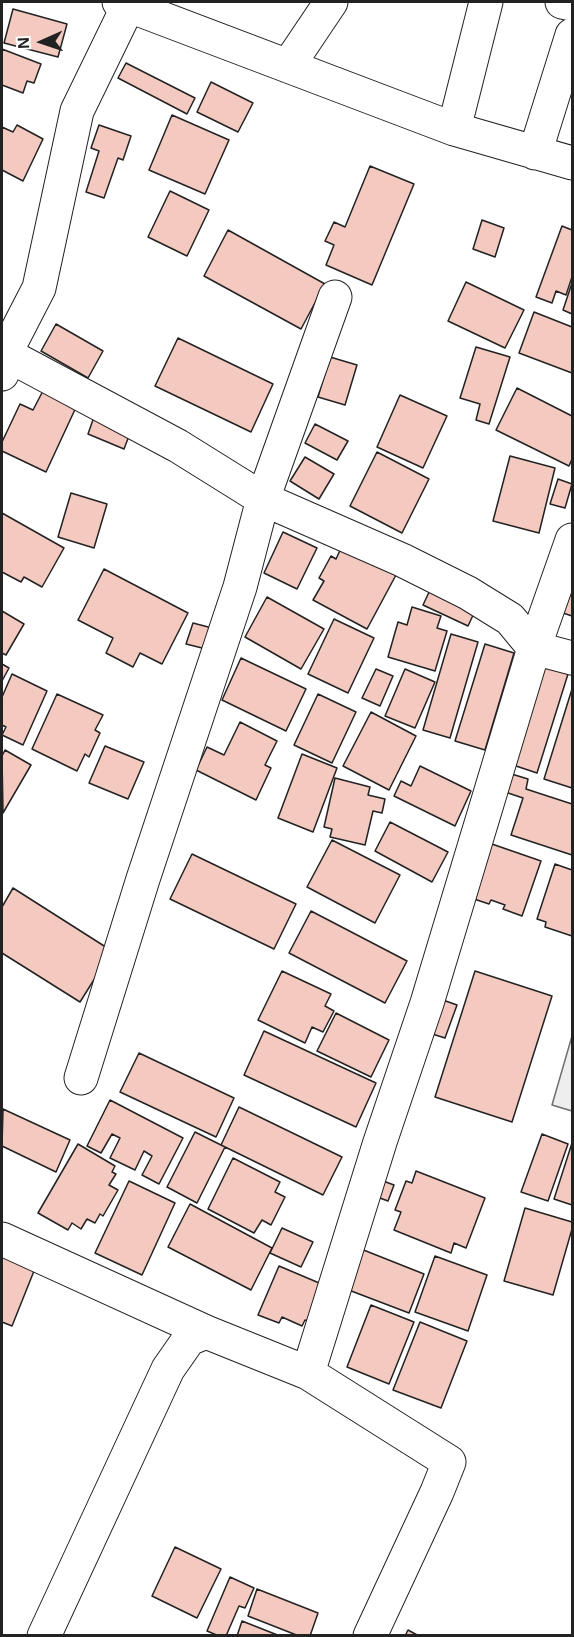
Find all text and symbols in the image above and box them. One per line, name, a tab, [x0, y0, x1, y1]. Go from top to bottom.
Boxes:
north arrow	[12, 12, 72, 72]
text: N	[15, 37, 32, 49]

